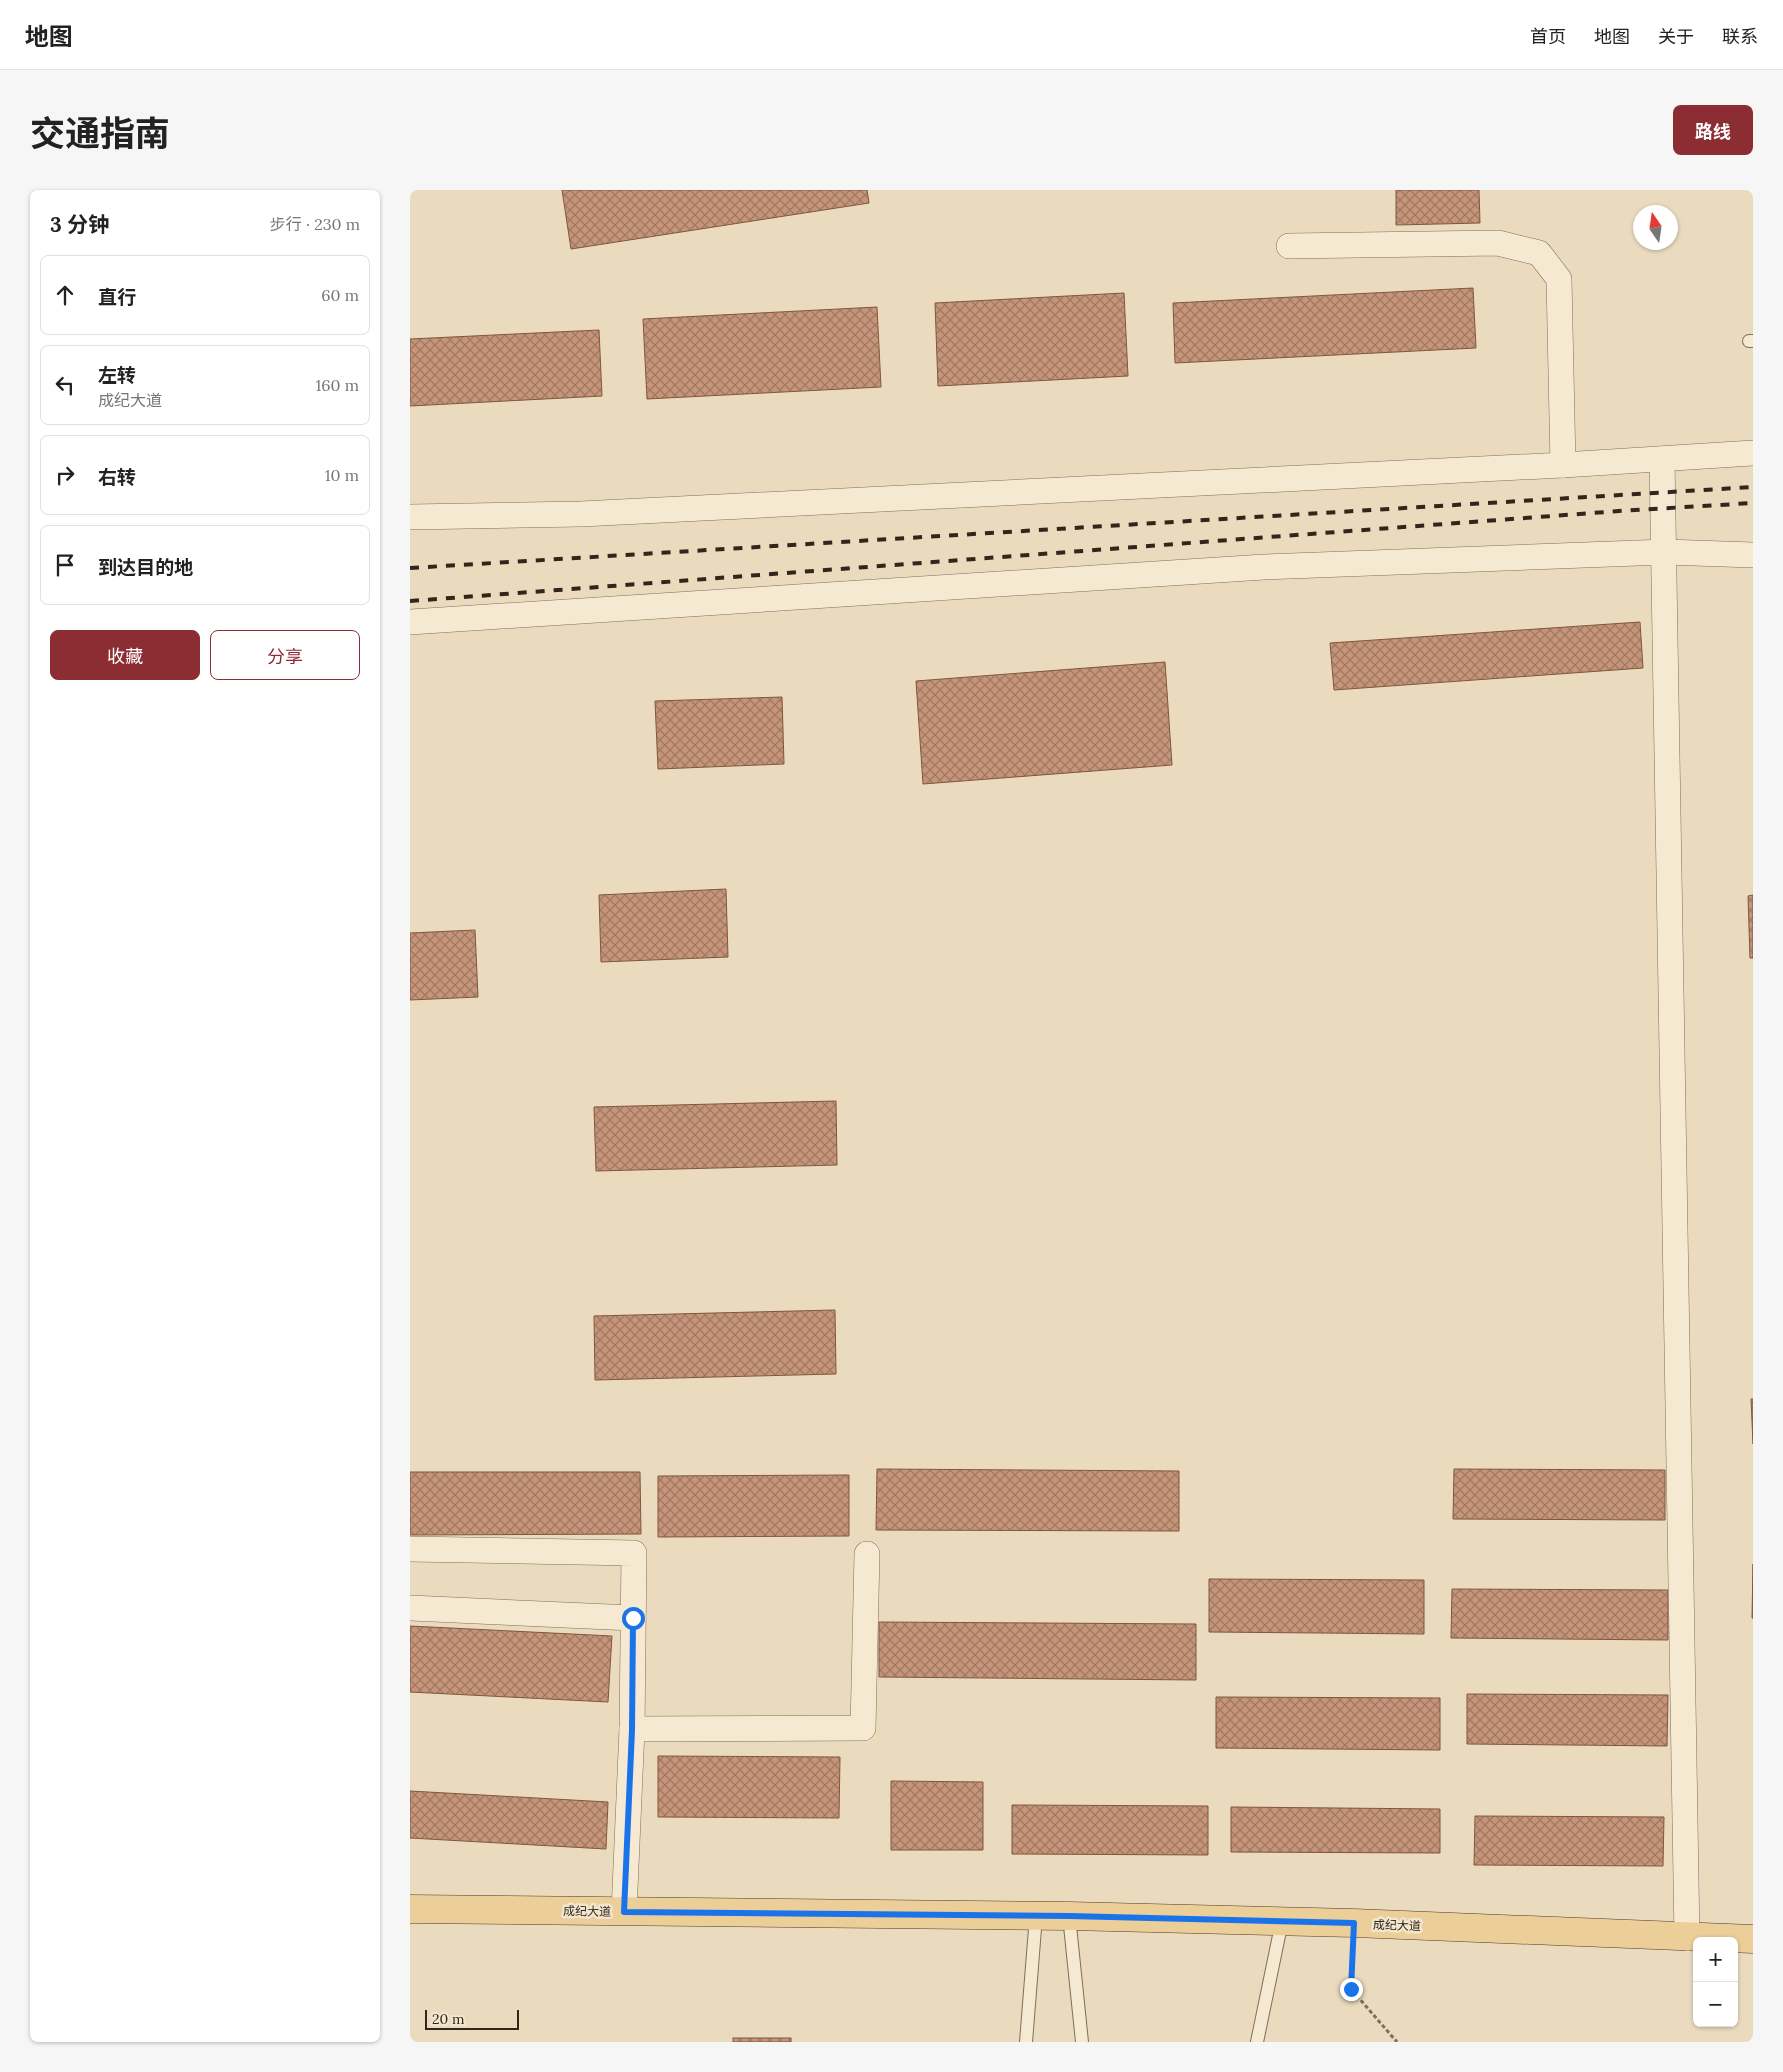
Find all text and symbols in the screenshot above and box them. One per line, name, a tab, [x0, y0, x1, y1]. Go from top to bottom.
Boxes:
text: 地图	[25, 21, 73, 52]
text: 首页	[1530, 25, 1566, 48]
text: 地图	[1594, 25, 1630, 48]
text: 关于	[1658, 25, 1694, 48]
text: 联系	[1722, 25, 1758, 48]
button: 路线	[1673, 105, 1753, 155]
text: 交通指南	[30, 111, 170, 156]
north arrow	[1633, 205, 1678, 250]
text: 3 分钟	[50, 211, 109, 238]
text: 步行 · 230 m	[270, 214, 360, 234]
icon: ahead	[51, 281, 79, 309]
text: 直行	[98, 285, 136, 309]
text: 60 m	[321, 285, 359, 305]
text: 左转	[98, 363, 136, 387]
icon: left	[51, 371, 79, 399]
text: 160 m	[315, 375, 359, 395]
text: 成纪大道	[98, 390, 162, 410]
icon: right	[51, 461, 79, 489]
text: 右转	[98, 465, 136, 489]
text: 10 m	[325, 465, 359, 485]
icon: arrive	[51, 551, 79, 579]
text: 到达目的地	[98, 555, 193, 579]
button: 收藏	[50, 630, 200, 680]
button: 分享	[210, 630, 360, 680]
route start	[622, 1607, 645, 1630]
street label: 成纪大道	[563, 1903, 611, 1919]
street label: 成纪大道	[1373, 1917, 1421, 1933]
map controls	[1693, 1937, 1738, 2027]
button: +	[1693, 1937, 1738, 1982]
route end	[1340, 1978, 1363, 2001]
button: −	[1693, 1982, 1738, 2027]
scale bar	[425, 2007, 519, 2030]
text: 20 m	[432, 2010, 464, 2028]

